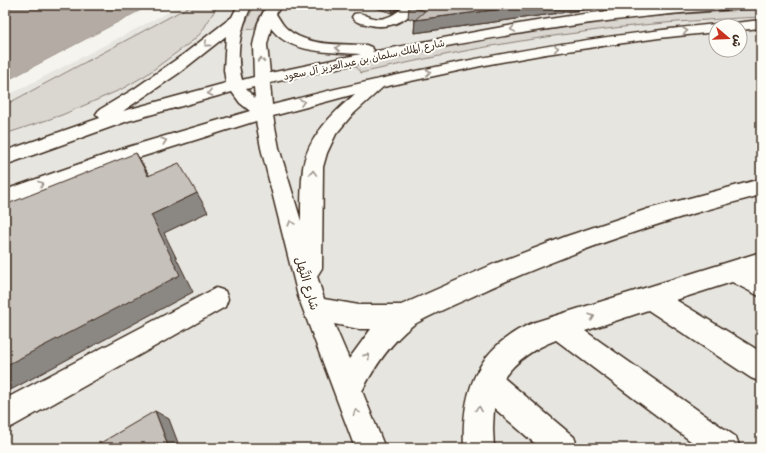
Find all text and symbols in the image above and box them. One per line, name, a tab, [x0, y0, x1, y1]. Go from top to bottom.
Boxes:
north arrow	[708, 18, 748, 58]
one-way arrow	[510, 25, 516, 33]
one-way arrow	[682, 27, 688, 36]
text: ش	[729, 33, 747, 50]
street label: شارع الملك سلمان بن عبدالعزيز آل سعود	[282, 35, 446, 84]
one-way arrow	[204, 40, 212, 47]
one-way arrow	[335, 44, 341, 53]
one-way arrow	[553, 44, 559, 53]
one-way arrow	[257, 57, 265, 63]
one-way arrow	[425, 69, 431, 77]
one-way arrow	[207, 88, 214, 97]
one-way arrow	[298, 98, 305, 107]
one-way arrow	[160, 137, 167, 145]
one-way arrow	[309, 170, 317, 176]
one-way arrow	[38, 181, 45, 189]
one-way arrow	[287, 220, 295, 226]
street label: شارع النَّهل	[290, 254, 324, 312]
one-way arrow	[588, 313, 595, 321]
one-way arrow	[362, 353, 370, 360]
one-way arrow	[474, 406, 483, 412]
one-way arrow	[353, 408, 361, 415]

